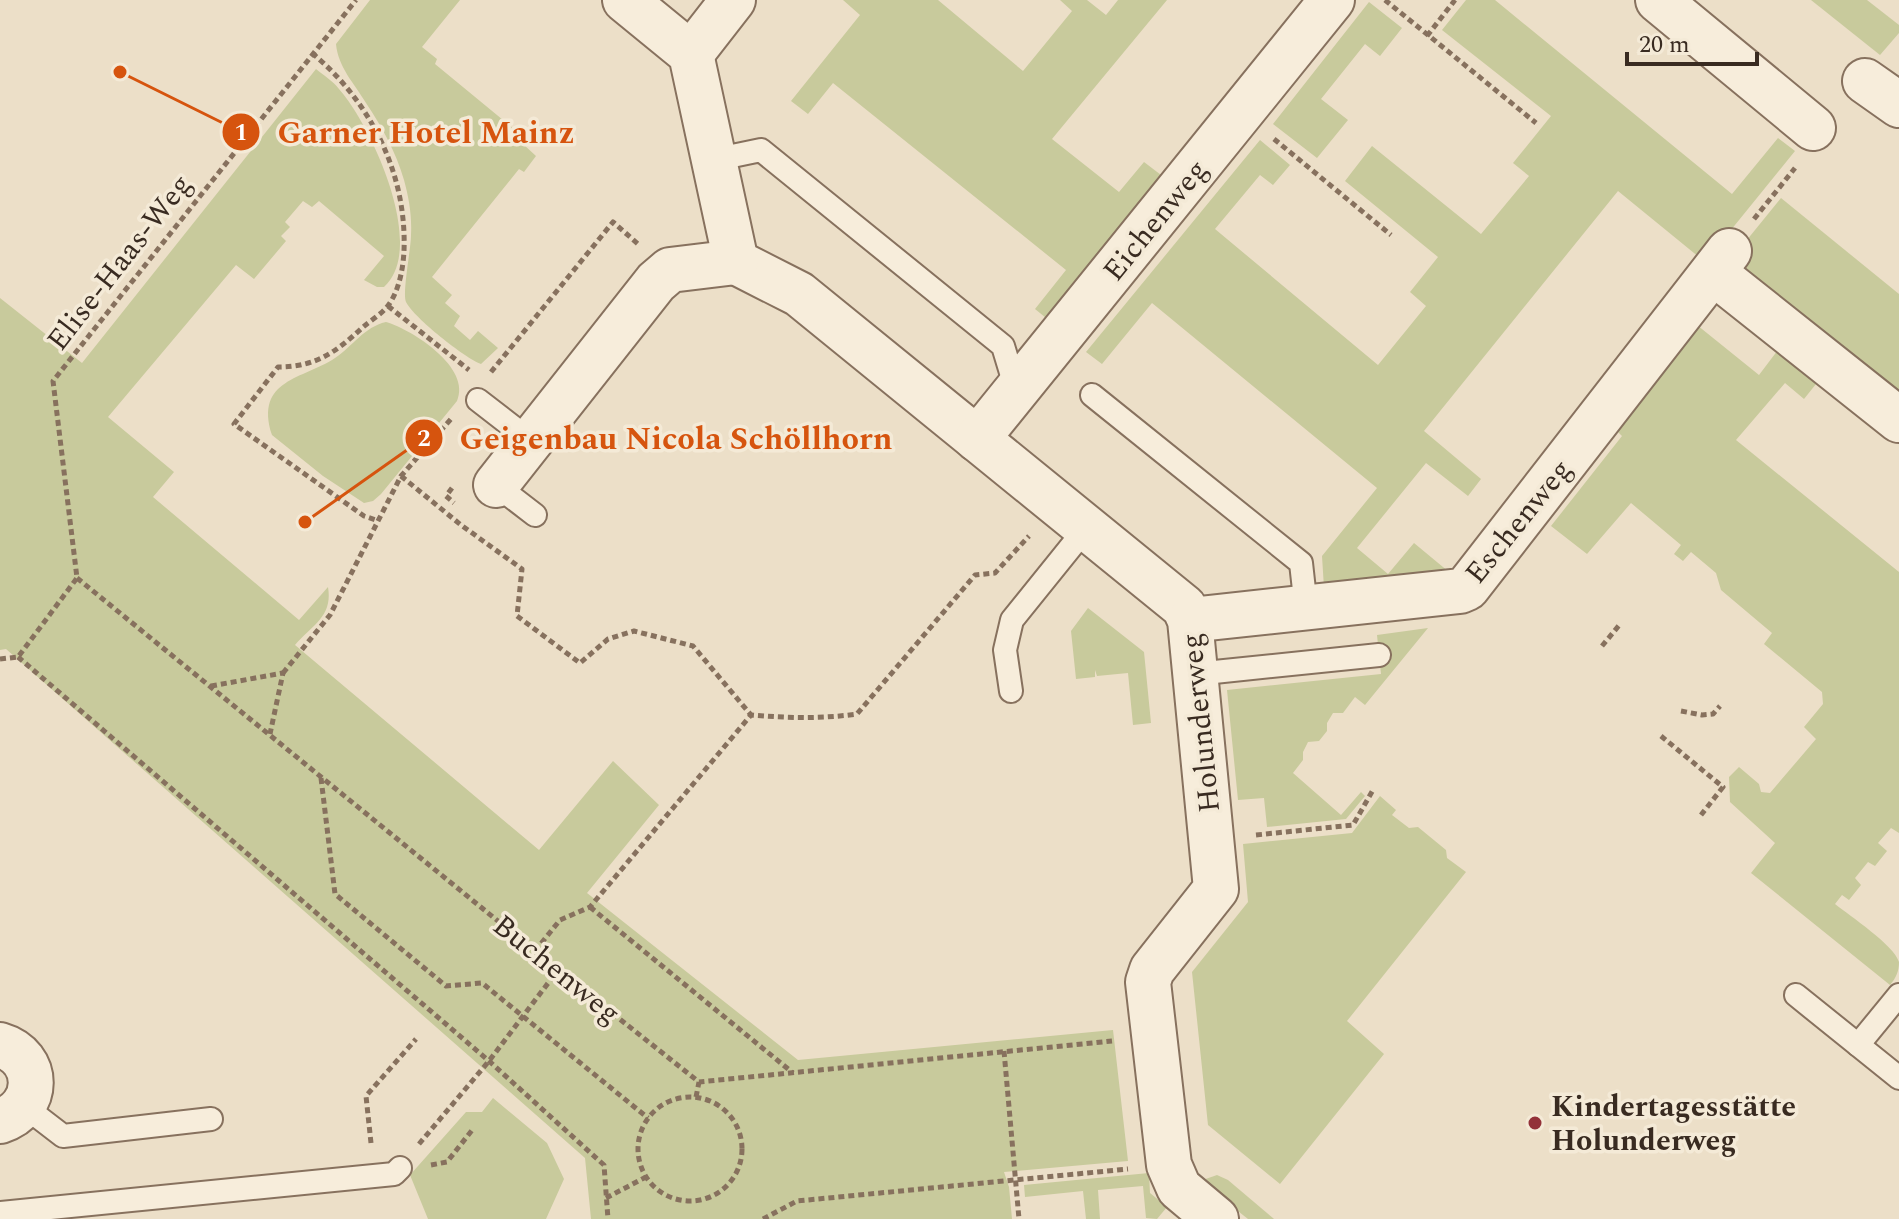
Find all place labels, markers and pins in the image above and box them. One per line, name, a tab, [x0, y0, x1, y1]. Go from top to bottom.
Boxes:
callout: Garner Hotel Mainz	[221, 104, 590, 160]
callout: Geigenbau Nicola Schöllhorn	[404, 410, 908, 466]
place label: Kindertagesstätte Holunderweg	[1551, 1084, 1796, 1164]
marker: Kindertagesstätte Holunderweg	[1526, 1114, 1544, 1132]

